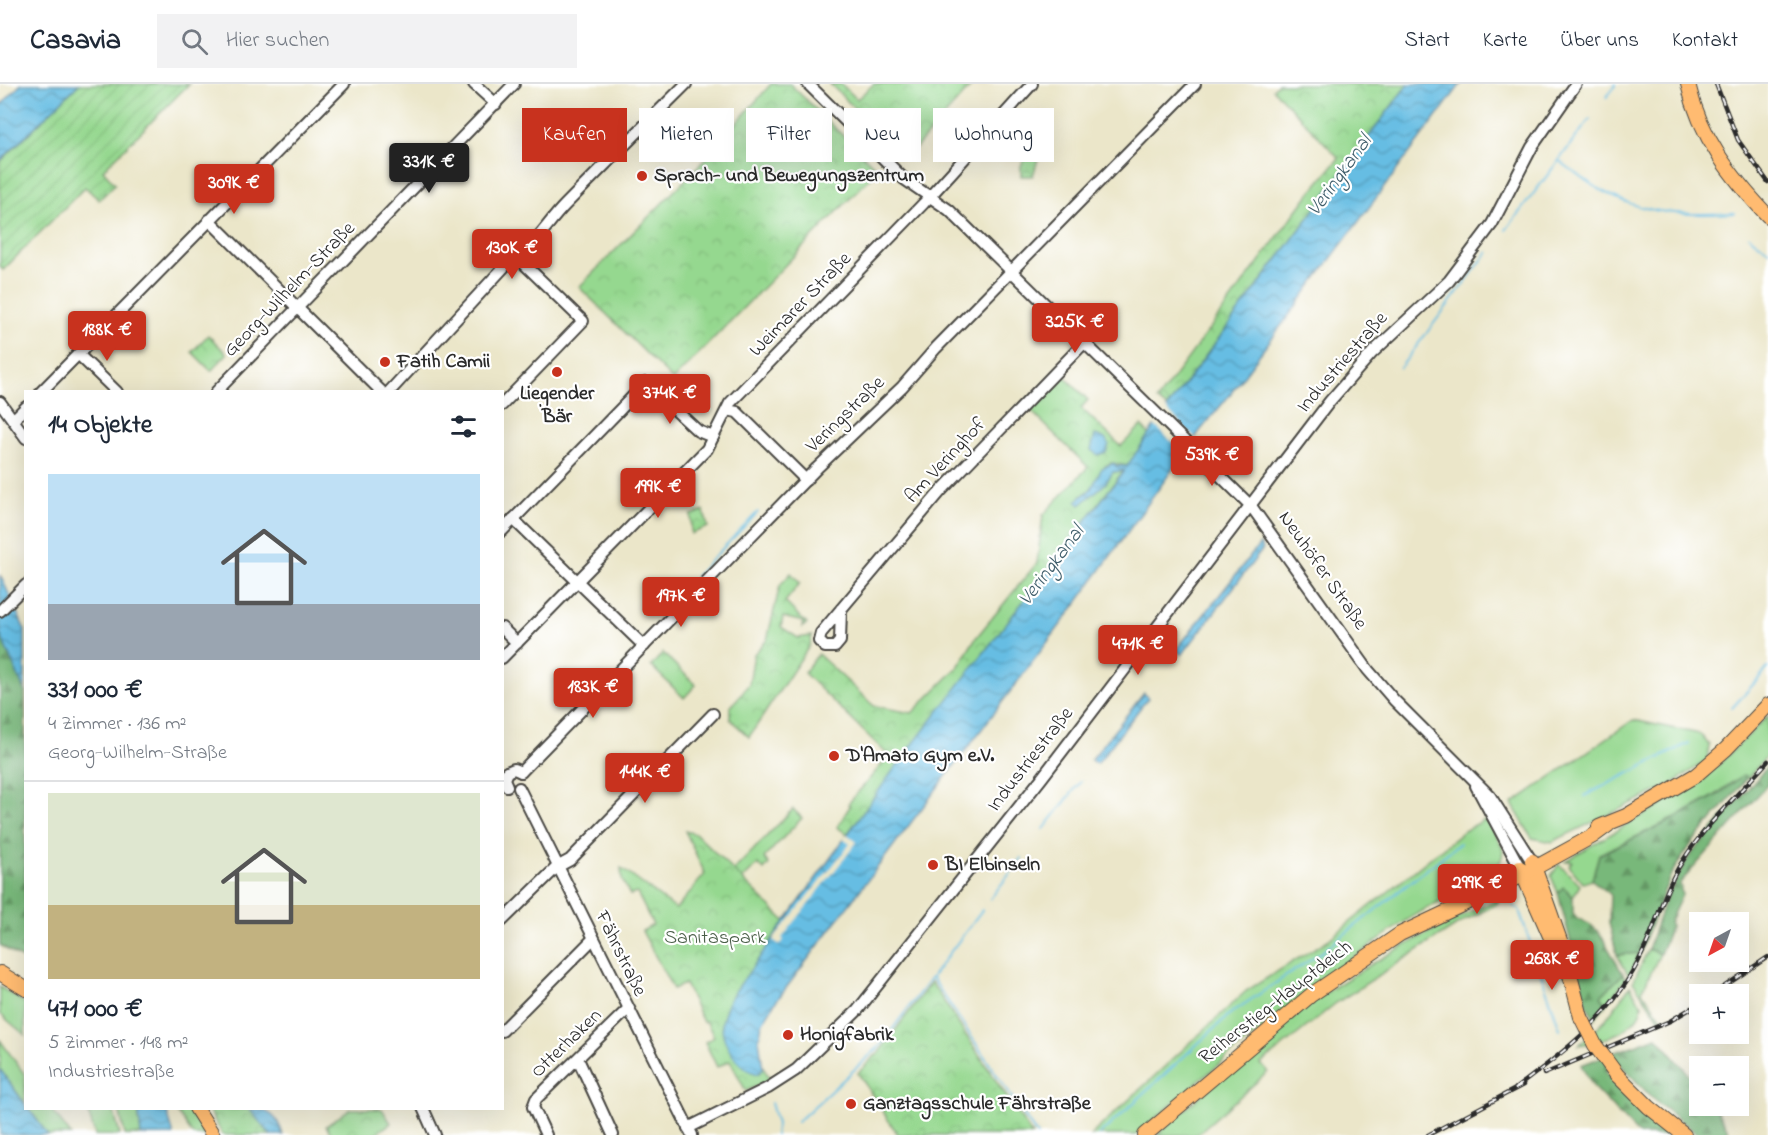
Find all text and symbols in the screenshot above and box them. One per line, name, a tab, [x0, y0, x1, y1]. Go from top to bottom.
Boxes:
search box	[157, 14, 577, 68]
text: Casavia	[30, 21, 121, 62]
icon: search	[178, 25, 211, 58]
text: Hier suchen	[226, 25, 329, 57]
text: Start	[1404, 26, 1450, 56]
text: Karte	[1483, 26, 1527, 56]
text: Über uns	[1560, 26, 1639, 56]
text: Kontakt	[1672, 26, 1738, 56]
chip: Kaufen	[522, 108, 627, 162]
chip: Mieten	[639, 108, 734, 162]
chip: Filter	[746, 108, 832, 162]
chip: Neu	[844, 108, 921, 162]
chip: Wohnung	[933, 108, 1054, 162]
water label: Veringkanal	[1300, 127, 1382, 224]
pin: 331K €	[380, 143, 478, 194]
text: 331K €	[403, 148, 455, 177]
place label: Sprach- und Bewegungszentrum	[654, 162, 924, 192]
pin: 309K €	[185, 164, 283, 215]
text: 309K €	[208, 169, 260, 198]
marker: Sprach- und Bewegungszentrum	[635, 169, 649, 183]
street label: Georg-Wilhelm-Straße	[217, 216, 363, 365]
pin: 130K €	[463, 229, 561, 280]
text: 130K €	[486, 234, 538, 263]
street label: Weimarer Straße	[743, 246, 859, 364]
pin: 325K €	[1026, 303, 1124, 354]
street label: Industriestraße	[1291, 306, 1395, 420]
text: 325K €	[1046, 308, 1104, 337]
pin: 188K €	[58, 311, 156, 362]
text: 188K €	[82, 316, 132, 345]
place label: Fatih Camii	[396, 348, 490, 377]
marker: Fatih Camii	[378, 355, 392, 369]
marker: Liegender Bär	[550, 365, 564, 379]
street label: Veringstraße	[799, 370, 893, 462]
pin: 374K €	[621, 374, 719, 425]
text: 374K €	[643, 379, 697, 408]
place label: Liegender Bär	[520, 380, 595, 432]
text: 14 Objekte	[48, 407, 152, 445]
icon: filters	[447, 410, 480, 443]
street label: Am Veringhof	[898, 411, 995, 511]
pin: 539K €	[1163, 436, 1261, 487]
text: 539K €	[1185, 441, 1239, 470]
pin: 199K €	[609, 468, 707, 519]
text: 199K €	[634, 473, 682, 502]
street label: Neuhöfer Straße	[1270, 506, 1374, 636]
icon: home	[210, 513, 318, 621]
water label: Veringkanal	[1012, 517, 1095, 613]
pin: 197K €	[632, 577, 730, 628]
text: 197K €	[656, 582, 706, 611]
pin: 471K €	[1089, 625, 1187, 676]
text: 471K €	[1112, 630, 1164, 659]
pin: 183K €	[544, 668, 642, 719]
text: 331 000 €	[48, 672, 143, 710]
text: 183K €	[568, 673, 618, 702]
street label: Industriestraße	[981, 701, 1081, 819]
text: 4 Zimmer · 136 m²	[48, 710, 187, 739]
text: Georg-Wilhelm-Straße	[48, 739, 227, 768]
place label: D'Amato Gym e.V.	[845, 742, 994, 772]
marker: D'Amato Gym e.V.	[827, 749, 841, 763]
pin: 144K €	[596, 753, 694, 804]
text: 144K €	[619, 758, 671, 787]
icon: home	[210, 832, 318, 940]
place label: BI Elbinseln	[944, 851, 1040, 880]
marker: BI Elbinseln	[926, 858, 940, 872]
pin: 299K €	[1428, 864, 1526, 915]
text: 299K €	[1452, 869, 1502, 898]
street label: Fährstraße	[586, 905, 653, 1002]
north arrow	[1689, 912, 1749, 972]
map controls	[1689, 912, 1749, 1116]
park label: Sanitaspark	[664, 924, 766, 953]
street label: Reiherstieg-Hauptdeich	[1193, 934, 1360, 1073]
pin: 268K €	[1503, 940, 1601, 991]
text: 268K €	[1525, 945, 1579, 974]
button: +	[1689, 984, 1749, 1044]
text: 471 000 €	[48, 991, 143, 1029]
street label: Otterhaken	[525, 1002, 609, 1086]
place label: Honigfabrik	[800, 1021, 895, 1051]
marker: Honigfabrik	[781, 1028, 795, 1042]
text: 5 Zimmer · 148 m²	[48, 1029, 188, 1058]
button: −	[1689, 1056, 1749, 1116]
text: Industriestraße	[48, 1058, 174, 1087]
place label: Ganztagsschule Fährstraße	[863, 1090, 1092, 1120]
marker: Ganztagsschule Fährstraße	[844, 1097, 858, 1111]

